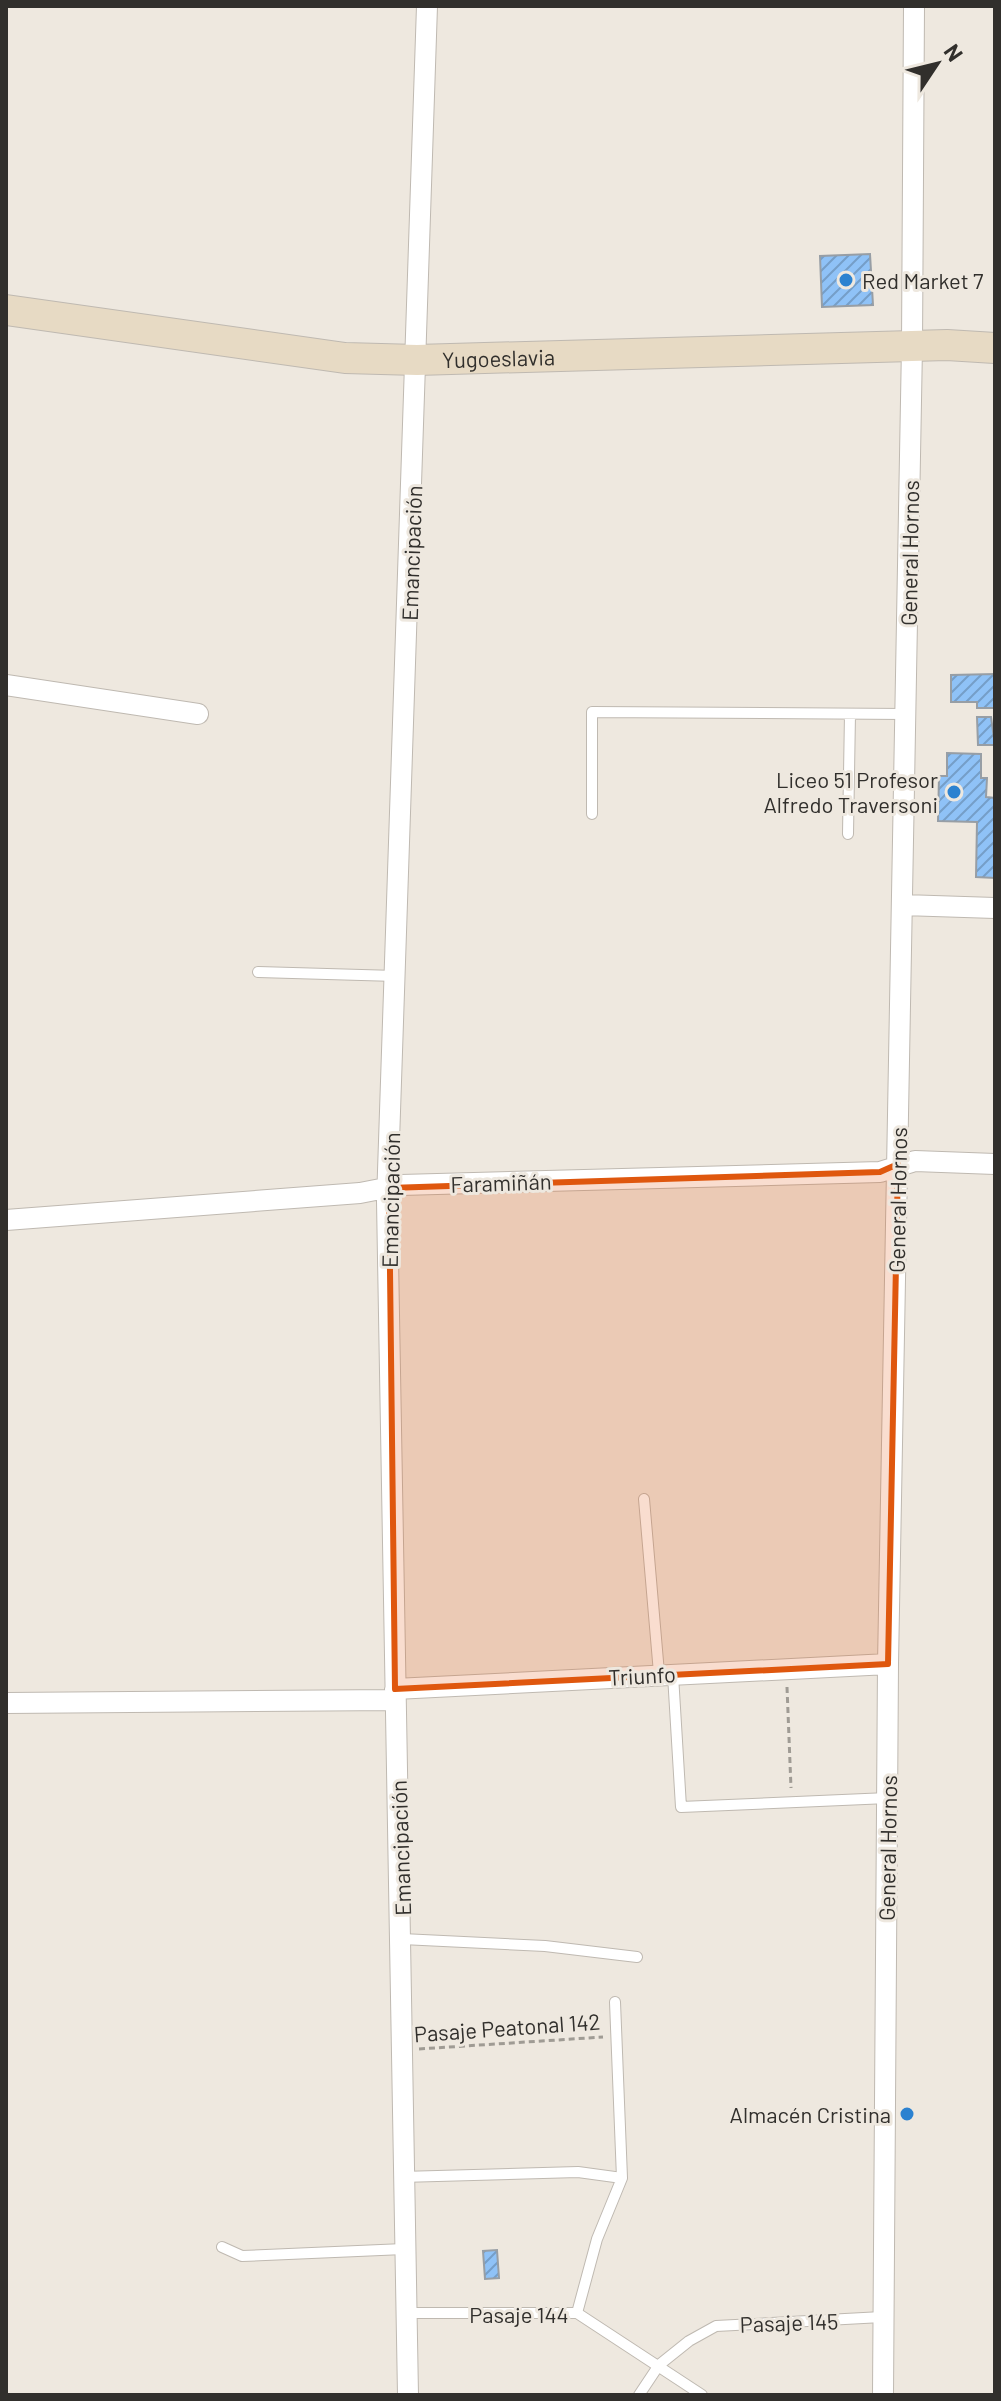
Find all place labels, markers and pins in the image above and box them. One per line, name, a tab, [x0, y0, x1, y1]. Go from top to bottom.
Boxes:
place label: Red Market 7	[862, 267, 984, 293]
marker: Red Market 7	[837, 271, 855, 289]
place label: Liceo 51 Profesor Alfredo Traversoni	[764, 766, 938, 817]
marker: Liceo 51 Profesor Alfredo Traversoni	[945, 783, 963, 801]
place label: Almacén Cristina	[730, 2101, 891, 2127]
marker: Almacén Cristina	[898, 2105, 916, 2123]

